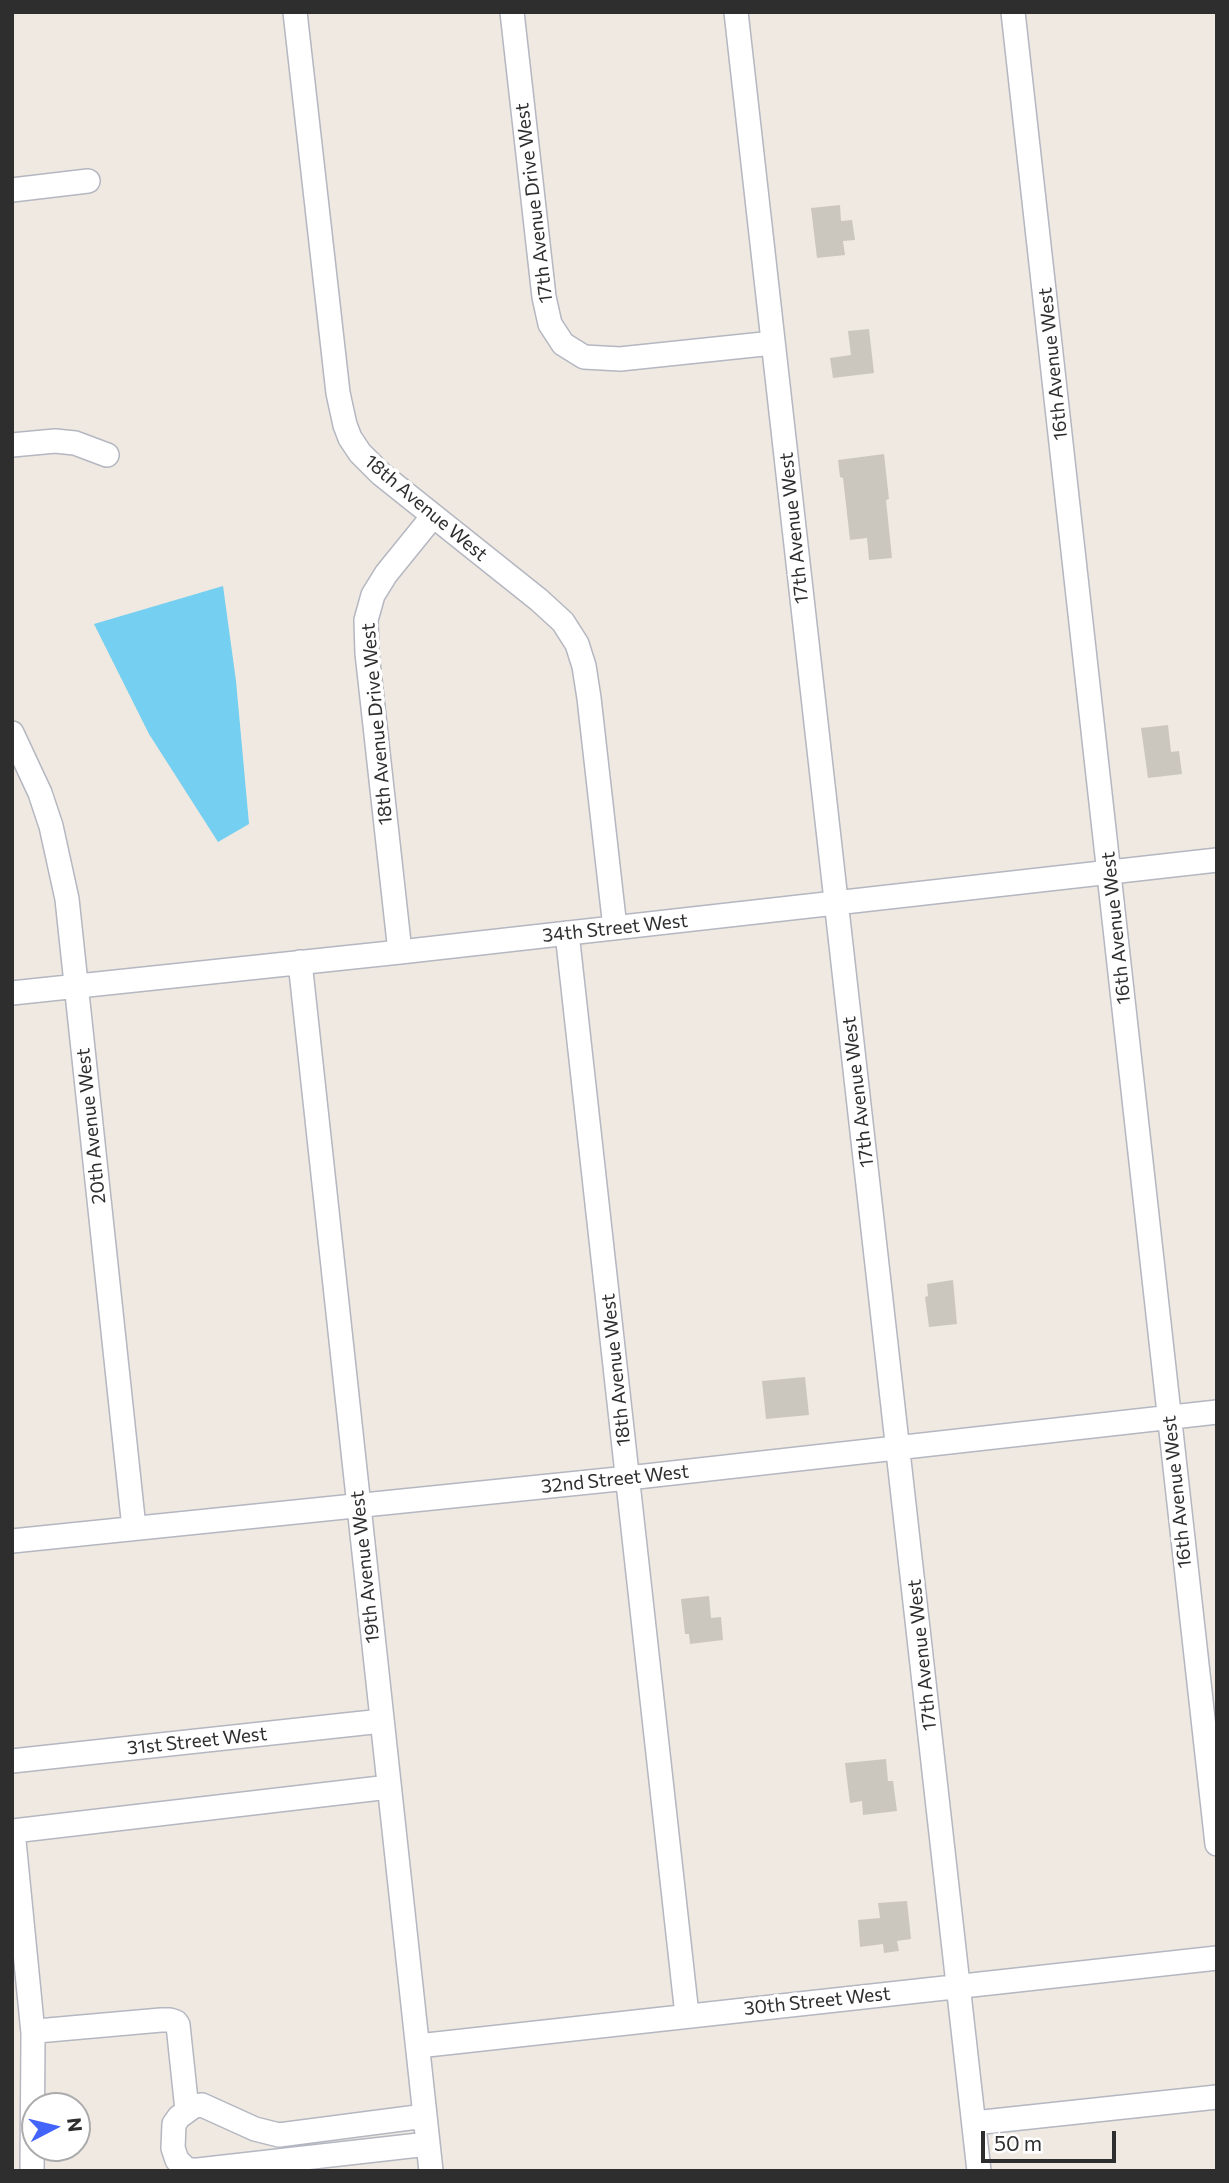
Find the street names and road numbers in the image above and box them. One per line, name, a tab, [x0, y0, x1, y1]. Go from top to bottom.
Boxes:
street label: 17th Avenue Drive West	[510, 102, 558, 304]
street label: 16th Avenue West	[1034, 287, 1072, 441]
street label: 18th Avenue West	[360, 450, 492, 566]
street label: 17th Avenue West	[775, 451, 813, 605]
street label: 18th Avenue Drive West	[357, 622, 397, 826]
street label: 16th Avenue West	[1097, 851, 1135, 1005]
street label: 34th Street West	[541, 909, 689, 947]
street label: 17th Avenue West	[837, 1015, 879, 1169]
street label: 20th Avenue West	[71, 1047, 111, 1205]
street label: 18th Avenue West	[597, 1293, 635, 1447]
street label: 16th Avenue West	[1158, 1415, 1196, 1569]
street label: 32nd Street West	[540, 1460, 690, 1498]
street label: 19th Avenue West	[346, 1490, 384, 1644]
street label: 17th Avenue West	[903, 1578, 941, 1732]
street label: 31st Street West	[126, 1722, 268, 1760]
street label: 30th Street West	[743, 1982, 891, 2020]

